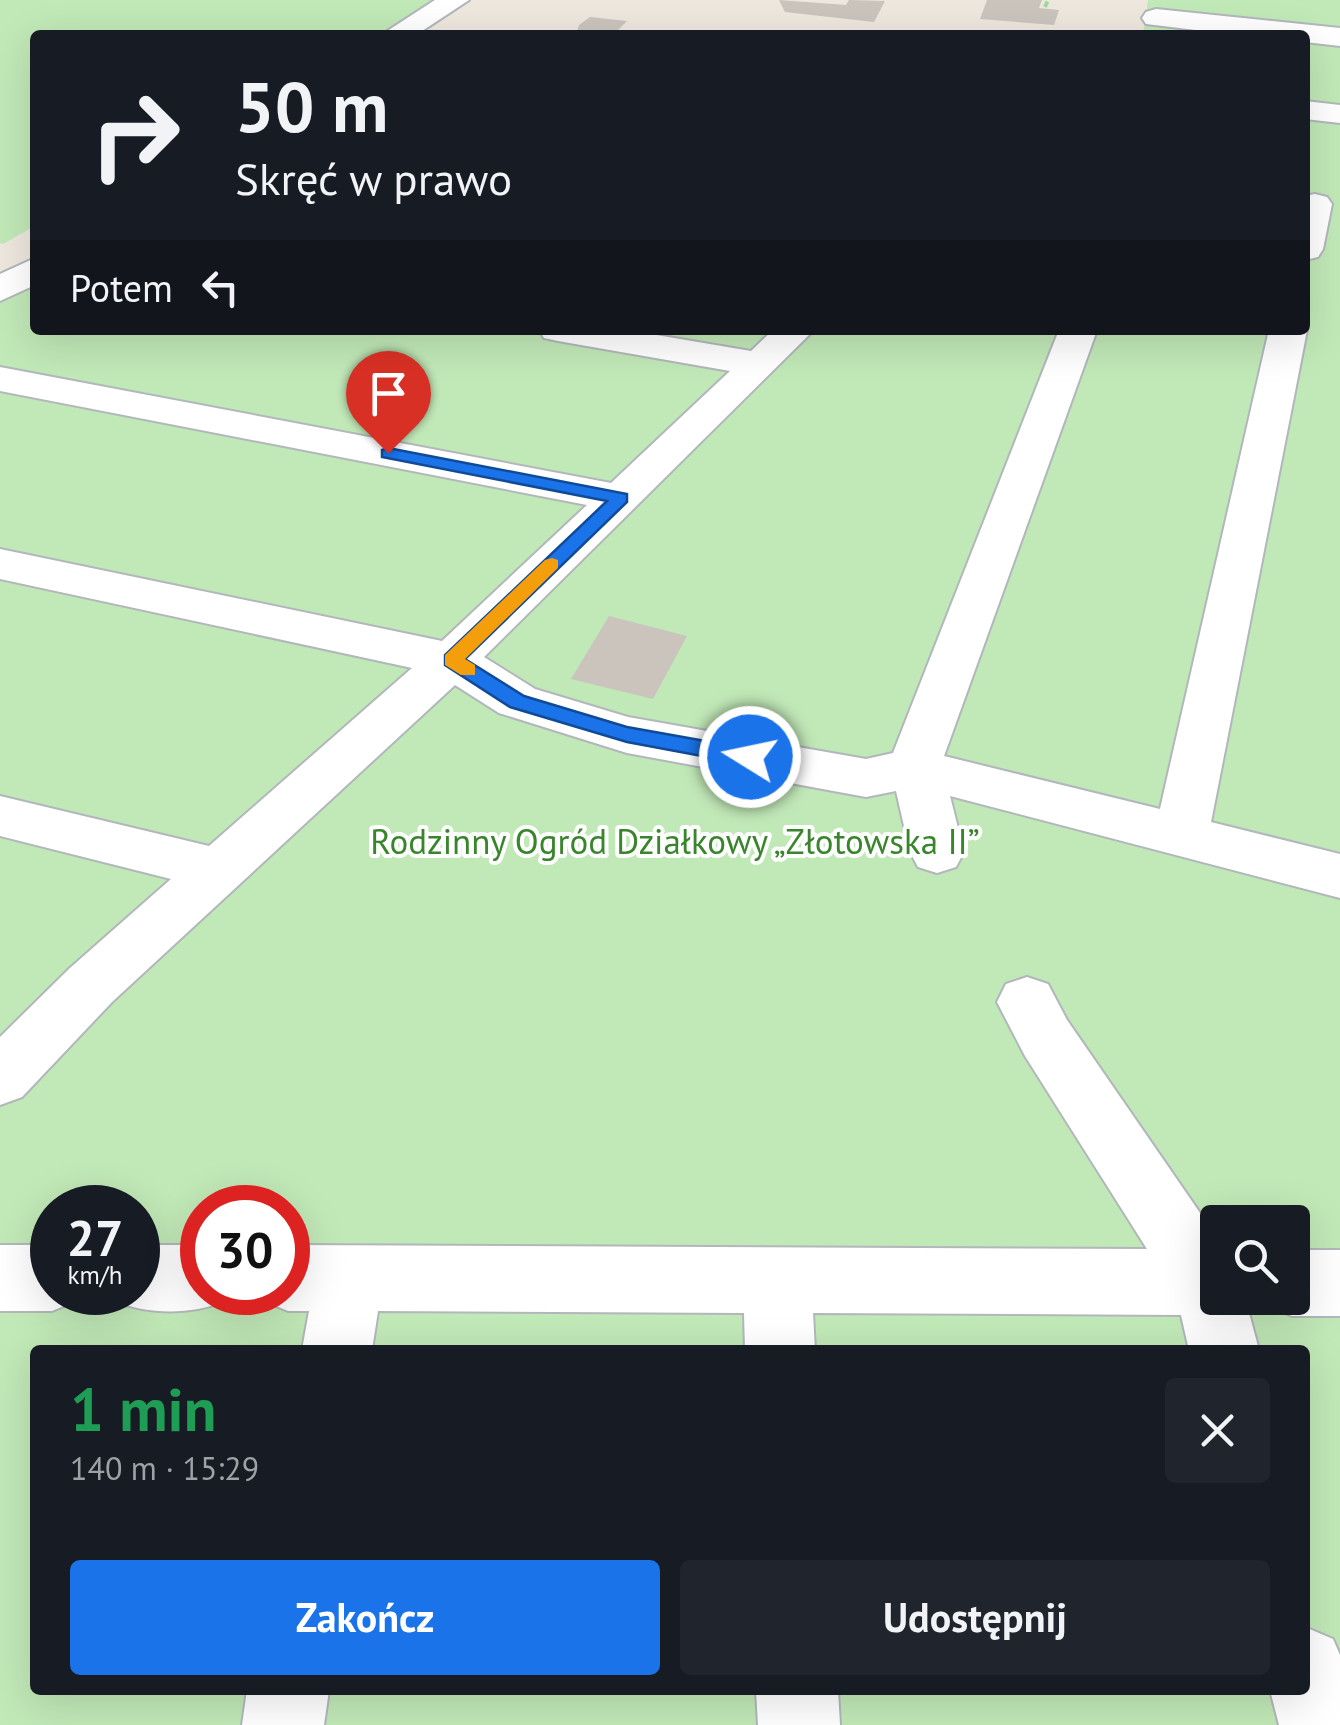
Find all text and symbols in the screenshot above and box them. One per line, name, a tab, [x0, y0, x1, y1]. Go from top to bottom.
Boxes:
text: 50 m	[235, 61, 388, 151]
icon: right	[70, 70, 200, 200]
text: Skręć w prawo	[235, 149, 512, 207]
icon: left	[193, 260, 248, 315]
text: Potem	[70, 263, 173, 312]
pin	[346, 351, 431, 454]
icon: arrive	[361, 366, 416, 421]
position arrow	[698, 705, 802, 809]
park label: Rodzinny Ogród Działkowy „Złotowska II”	[370, 818, 980, 864]
speed limit sign: 30	[180, 1185, 310, 1315]
text: 27	[67, 1205, 123, 1270]
map controls	[1200, 1205, 1310, 1315]
button: search	[1200, 1205, 1310, 1315]
text: km/h	[68, 1259, 122, 1291]
text: 1 min	[70, 1370, 216, 1448]
button: close	[1165, 1378, 1270, 1483]
text: 140 m · 15:29	[70, 1447, 259, 1489]
button: Zakończ	[70, 1560, 660, 1675]
button: Udostępnij	[680, 1560, 1270, 1675]

